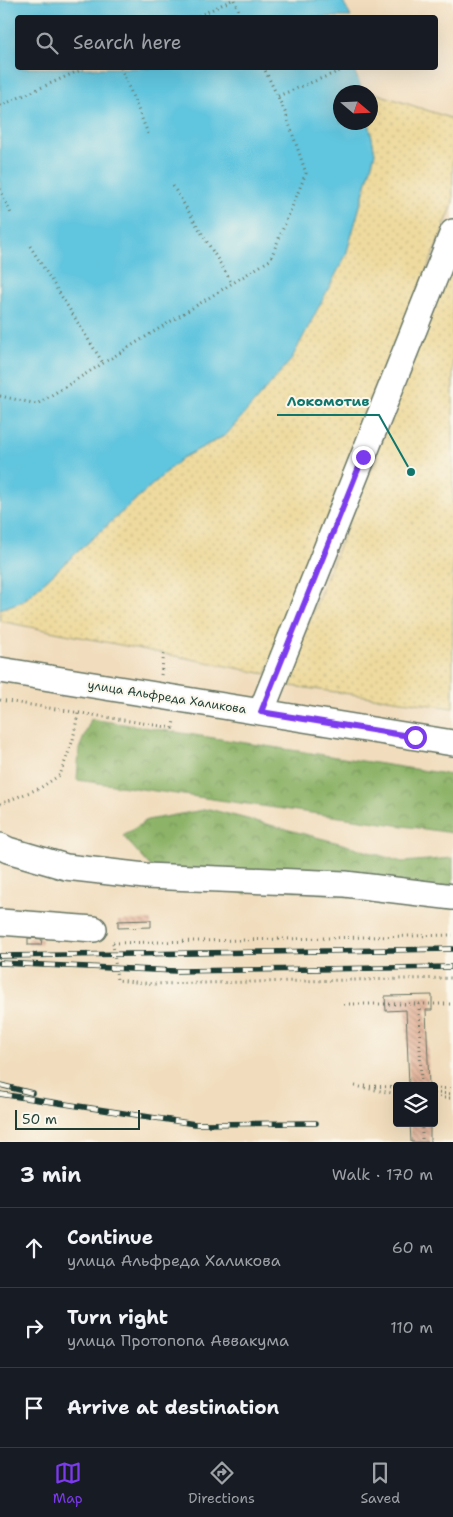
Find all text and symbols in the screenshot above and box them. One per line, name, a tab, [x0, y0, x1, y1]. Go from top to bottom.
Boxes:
search box	[15, 15, 438, 70]
icon: search	[33, 29, 61, 57]
text: Search here	[73, 30, 182, 55]
north arrow	[333, 85, 378, 130]
callout: Локомотив	[277, 386, 379, 415]
text: Локомотив	[287, 392, 369, 410]
route end	[352, 446, 375, 469]
street label: улица Альфреда Халикова	[87, 677, 248, 718]
route start	[404, 726, 427, 749]
map controls	[393, 1082, 438, 1127]
button: layers	[393, 1082, 438, 1127]
scale bar	[15, 1107, 140, 1130]
text: 50 m	[22, 1110, 57, 1128]
text: 3 min	[20, 1161, 81, 1189]
text: Walk · 170 m	[332, 1164, 433, 1185]
text: Continue	[67, 1225, 153, 1250]
icon: ahead	[20, 1234, 48, 1262]
text: 60 m	[392, 1237, 433, 1258]
text: улица Альфреда Халикова	[67, 1250, 281, 1271]
text: Turn right	[67, 1305, 168, 1330]
icon: right	[20, 1314, 48, 1342]
text: 110 m	[390, 1317, 433, 1338]
text: улица Протопопа Аввакума	[67, 1330, 289, 1351]
icon: arrive	[20, 1394, 48, 1422]
text: Arrive at destination	[67, 1395, 279, 1420]
tab: Map	[53, 1459, 83, 1507]
tab: Directions	[188, 1459, 255, 1507]
tab: Saved	[361, 1459, 400, 1507]

